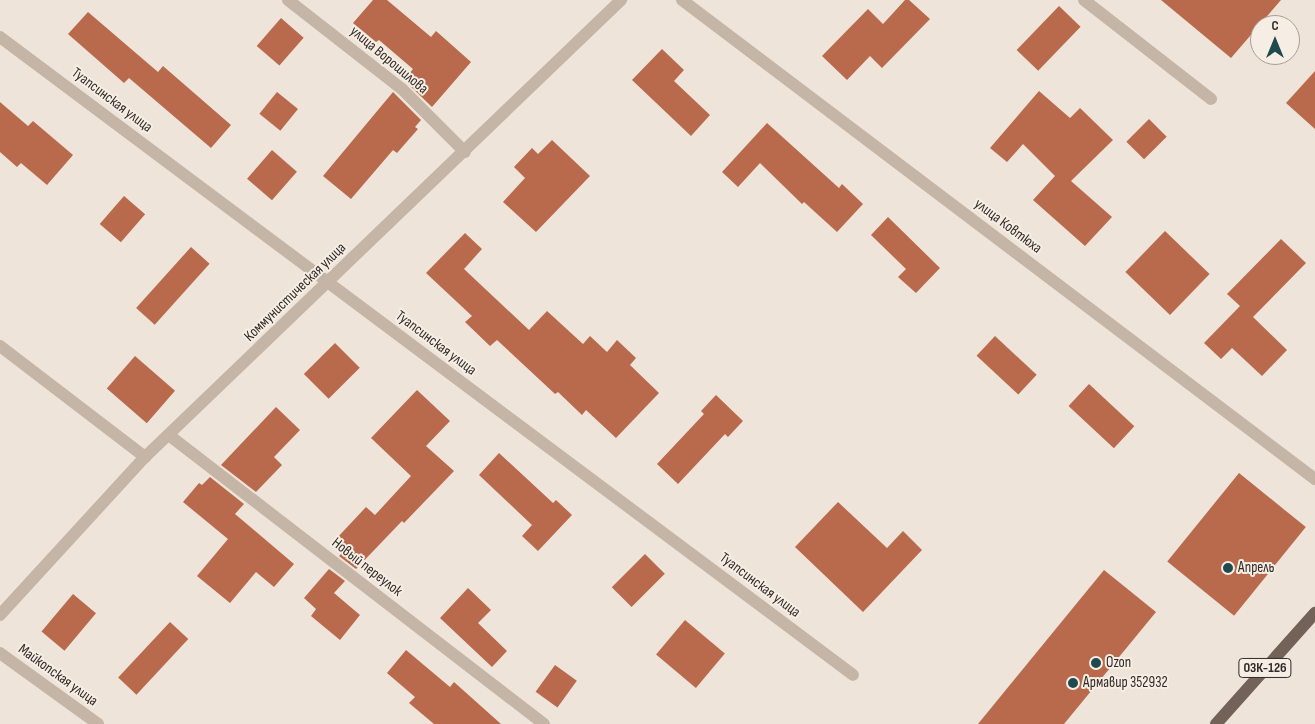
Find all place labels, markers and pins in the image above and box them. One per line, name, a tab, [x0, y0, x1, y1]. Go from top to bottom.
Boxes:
place label: Апрель	[1238, 559, 1275, 577]
marker: Апрель	[1222, 562, 1234, 574]
place label: Ozon	[1106, 654, 1131, 672]
marker: Ozon	[1090, 657, 1102, 669]
place label: Армавир 352932	[1083, 674, 1168, 692]
marker: Армавир 352932	[1067, 677, 1079, 689]

